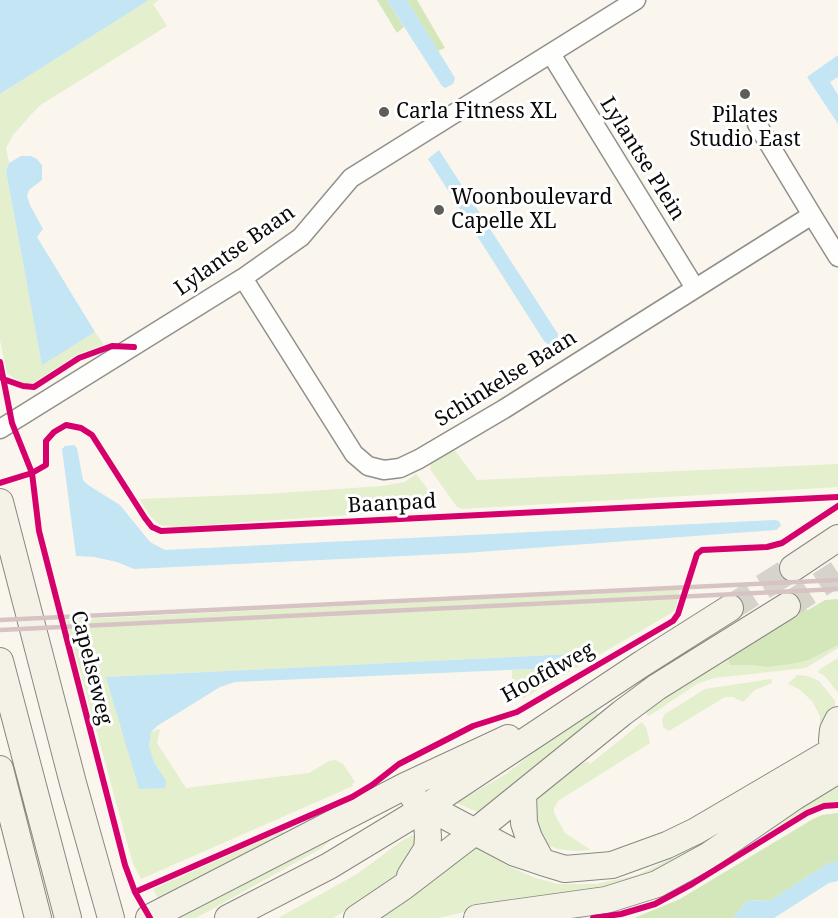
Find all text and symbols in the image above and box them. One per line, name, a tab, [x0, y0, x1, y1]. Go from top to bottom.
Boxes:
marker: Pilates Studio East	[738, 87, 752, 101]
street label: Lylantse Plein	[594, 93, 690, 225]
place label: Carla Fitness XL	[396, 99, 557, 125]
place label: Pilates Studio East	[689, 103, 801, 153]
marker: Carla Fitness XL	[377, 105, 391, 119]
place label: Woonboulevard Capelle XL	[451, 185, 612, 235]
street label: Lylantse Baan	[170, 200, 300, 302]
marker: Woonboulevard Capelle XL	[432, 203, 446, 217]
street label: Schinkelse Baan	[431, 325, 581, 433]
street label: Baanpad	[347, 489, 437, 519]
street label: Capelseweg	[65, 608, 117, 728]
street label: Hoofdweg	[497, 637, 599, 709]

